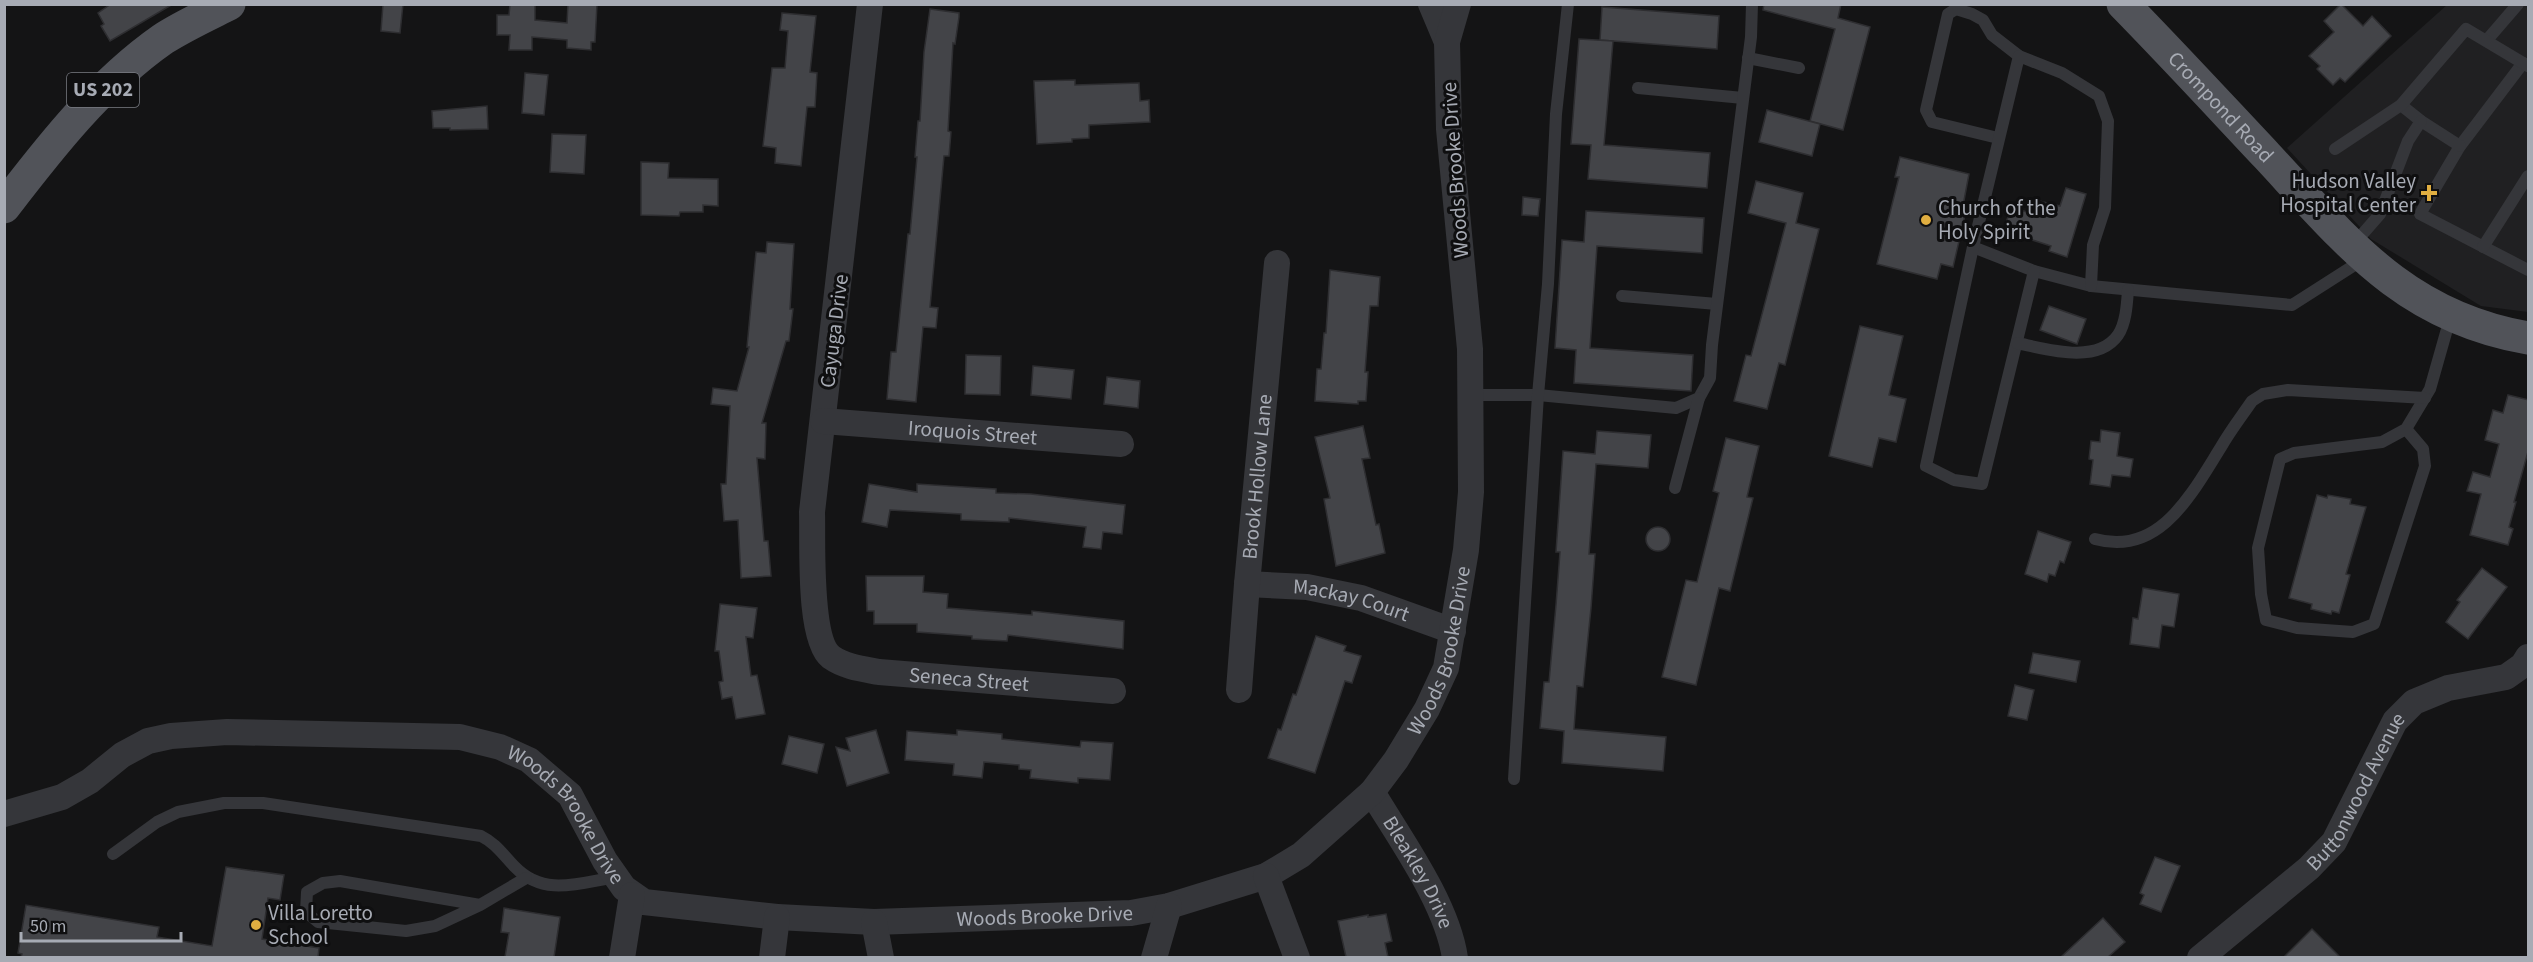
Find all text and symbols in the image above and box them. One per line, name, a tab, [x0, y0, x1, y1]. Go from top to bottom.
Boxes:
street label: Crompond Road	[2161, 44, 2281, 169]
road number: US 202	[67, 73, 139, 107]
street label: Woods Brooke Drive	[1434, 81, 1476, 259]
place label: Hudson Valley Hospital Center	[2280, 166, 2417, 220]
marker: Hudson Valley Hospital Center	[2420, 184, 2438, 202]
place label: Church of the Holy Spirit	[1938, 193, 2056, 247]
marker: Church of the Holy Spirit	[1919, 213, 1933, 227]
street label: Cayuga Drive	[812, 272, 856, 390]
street label: Brook Hollow Lane	[1234, 393, 1280, 561]
street label: Iroquois Street	[907, 413, 1038, 452]
street label: Woods Brooke Drive	[1400, 564, 1478, 741]
street label: Mackay Court	[1292, 571, 1414, 629]
street label: Seneca Street	[908, 659, 1030, 699]
street label: Buttonwood Avenue	[2299, 704, 2412, 877]
street label: Woods Brooke Drive	[502, 737, 632, 890]
street label: Bleakley Drive	[1375, 810, 1461, 933]
place label: Villa Loretto School	[268, 898, 373, 952]
street label: Woods Brooke Drive	[956, 898, 1133, 934]
scale bar	[21, 905, 182, 943]
text: 50 m	[30, 914, 66, 939]
marker: Villa Loretto School	[249, 918, 263, 932]

